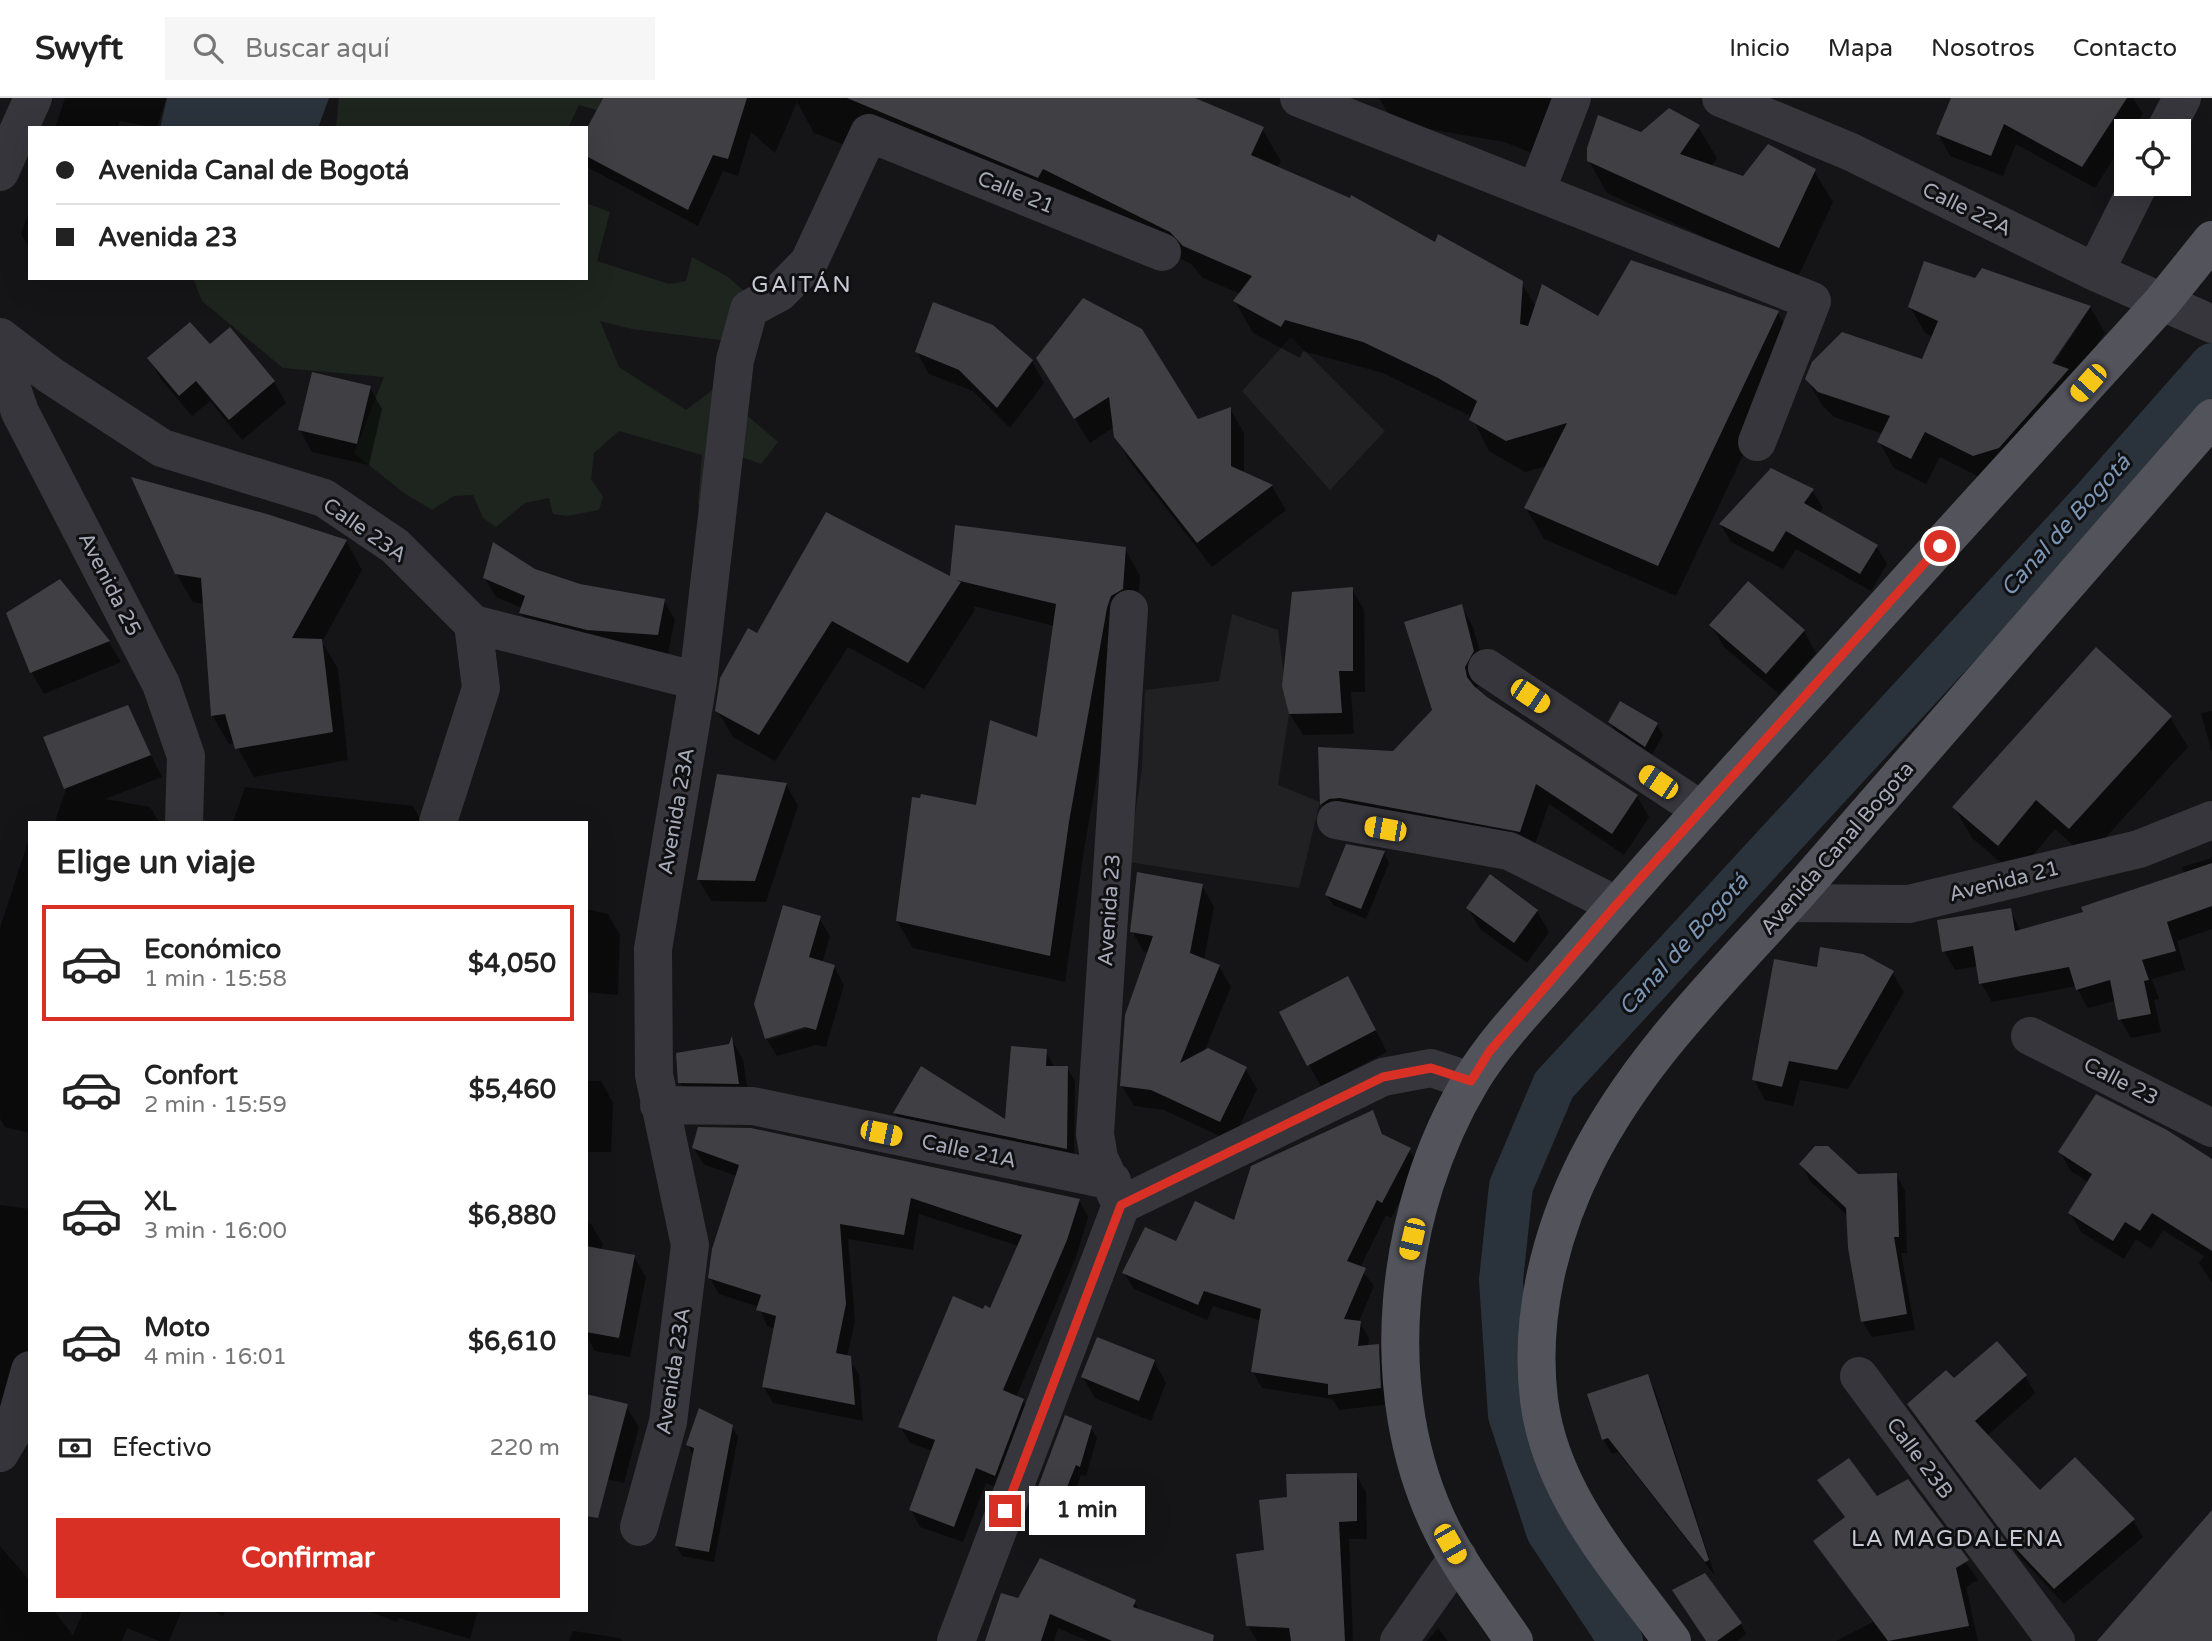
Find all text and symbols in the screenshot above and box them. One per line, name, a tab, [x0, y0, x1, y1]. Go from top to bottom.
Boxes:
search box	[165, 17, 655, 80]
text: Swyft	[35, 29, 123, 68]
icon: search	[189, 29, 227, 67]
text: Buscar aquí	[245, 33, 390, 64]
text: Inicio	[1729, 34, 1790, 63]
text: Mapa	[1828, 34, 1893, 63]
text: Nosotros	[1931, 34, 2035, 63]
text: Contacto	[2073, 34, 2177, 63]
map controls	[2114, 119, 2191, 196]
button: locate	[2114, 119, 2191, 196]
text: Avenida Canal de Bogotá	[98, 155, 409, 186]
street label: Calle 21	[974, 166, 1058, 219]
street label: Calle 22A	[1918, 177, 2016, 242]
text: Avenida 23	[98, 222, 238, 253]
district label: GAITÁN	[751, 271, 853, 299]
car	[2067, 360, 2110, 406]
water label: Canal de Bogotá	[1995, 448, 2137, 602]
street label: Calle 23A	[318, 493, 411, 568]
street label: Avenida 25	[73, 528, 146, 640]
route start	[1924, 530, 1956, 562]
car	[1507, 676, 1554, 716]
street label: Avenida 23A	[653, 746, 700, 876]
street label: Avenida Canal Bogota	[1755, 757, 1919, 940]
car	[1635, 762, 1682, 802]
car	[1363, 815, 1408, 843]
text: Elige un viaje	[56, 844, 255, 882]
street label: Avenida 23	[1093, 853, 1126, 967]
street label: Avenida 21	[1946, 856, 2062, 907]
water label: Canal de Bogotá	[1613, 867, 1755, 1021]
icon: car	[60, 932, 123, 995]
text: Económico	[144, 934, 281, 965]
text: $4,050	[468, 948, 556, 979]
text: 1 min · 15:58	[144, 965, 287, 993]
street label: Calle 23	[2079, 1052, 2162, 1111]
icon: car	[60, 1058, 123, 1121]
text: Confort	[144, 1060, 238, 1091]
text: $5,460	[469, 1074, 556, 1105]
text: 2 min · 15:59	[144, 1091, 287, 1119]
car	[859, 1118, 904, 1148]
street label: Calle 21A	[919, 1129, 1019, 1174]
icon: car	[60, 1184, 123, 1247]
text: XL	[144, 1186, 176, 1217]
text: $6,880	[468, 1200, 556, 1231]
car	[1398, 1216, 1427, 1262]
text: 3 min · 16:00	[144, 1217, 287, 1245]
street label: Avenida 23A	[651, 1306, 696, 1436]
icon: car	[60, 1310, 123, 1373]
text: Moto	[144, 1312, 210, 1343]
text: $6,610	[468, 1326, 556, 1357]
text: 4 min · 16:01	[144, 1343, 287, 1371]
street label: Calle 23B	[1881, 1413, 1958, 1504]
icon: cash	[56, 1429, 94, 1467]
text: Efectivo	[112, 1432, 212, 1463]
text: 220 m	[490, 1434, 560, 1462]
callout: 1 min	[1030, 1486, 1145, 1536]
route end	[989, 1495, 1021, 1527]
text: 1 min	[1056, 1496, 1118, 1524]
button: Confirmar	[56, 1518, 560, 1598]
car	[1431, 1521, 1470, 1567]
district label: LA MAGDALENA	[1851, 1525, 2065, 1553]

